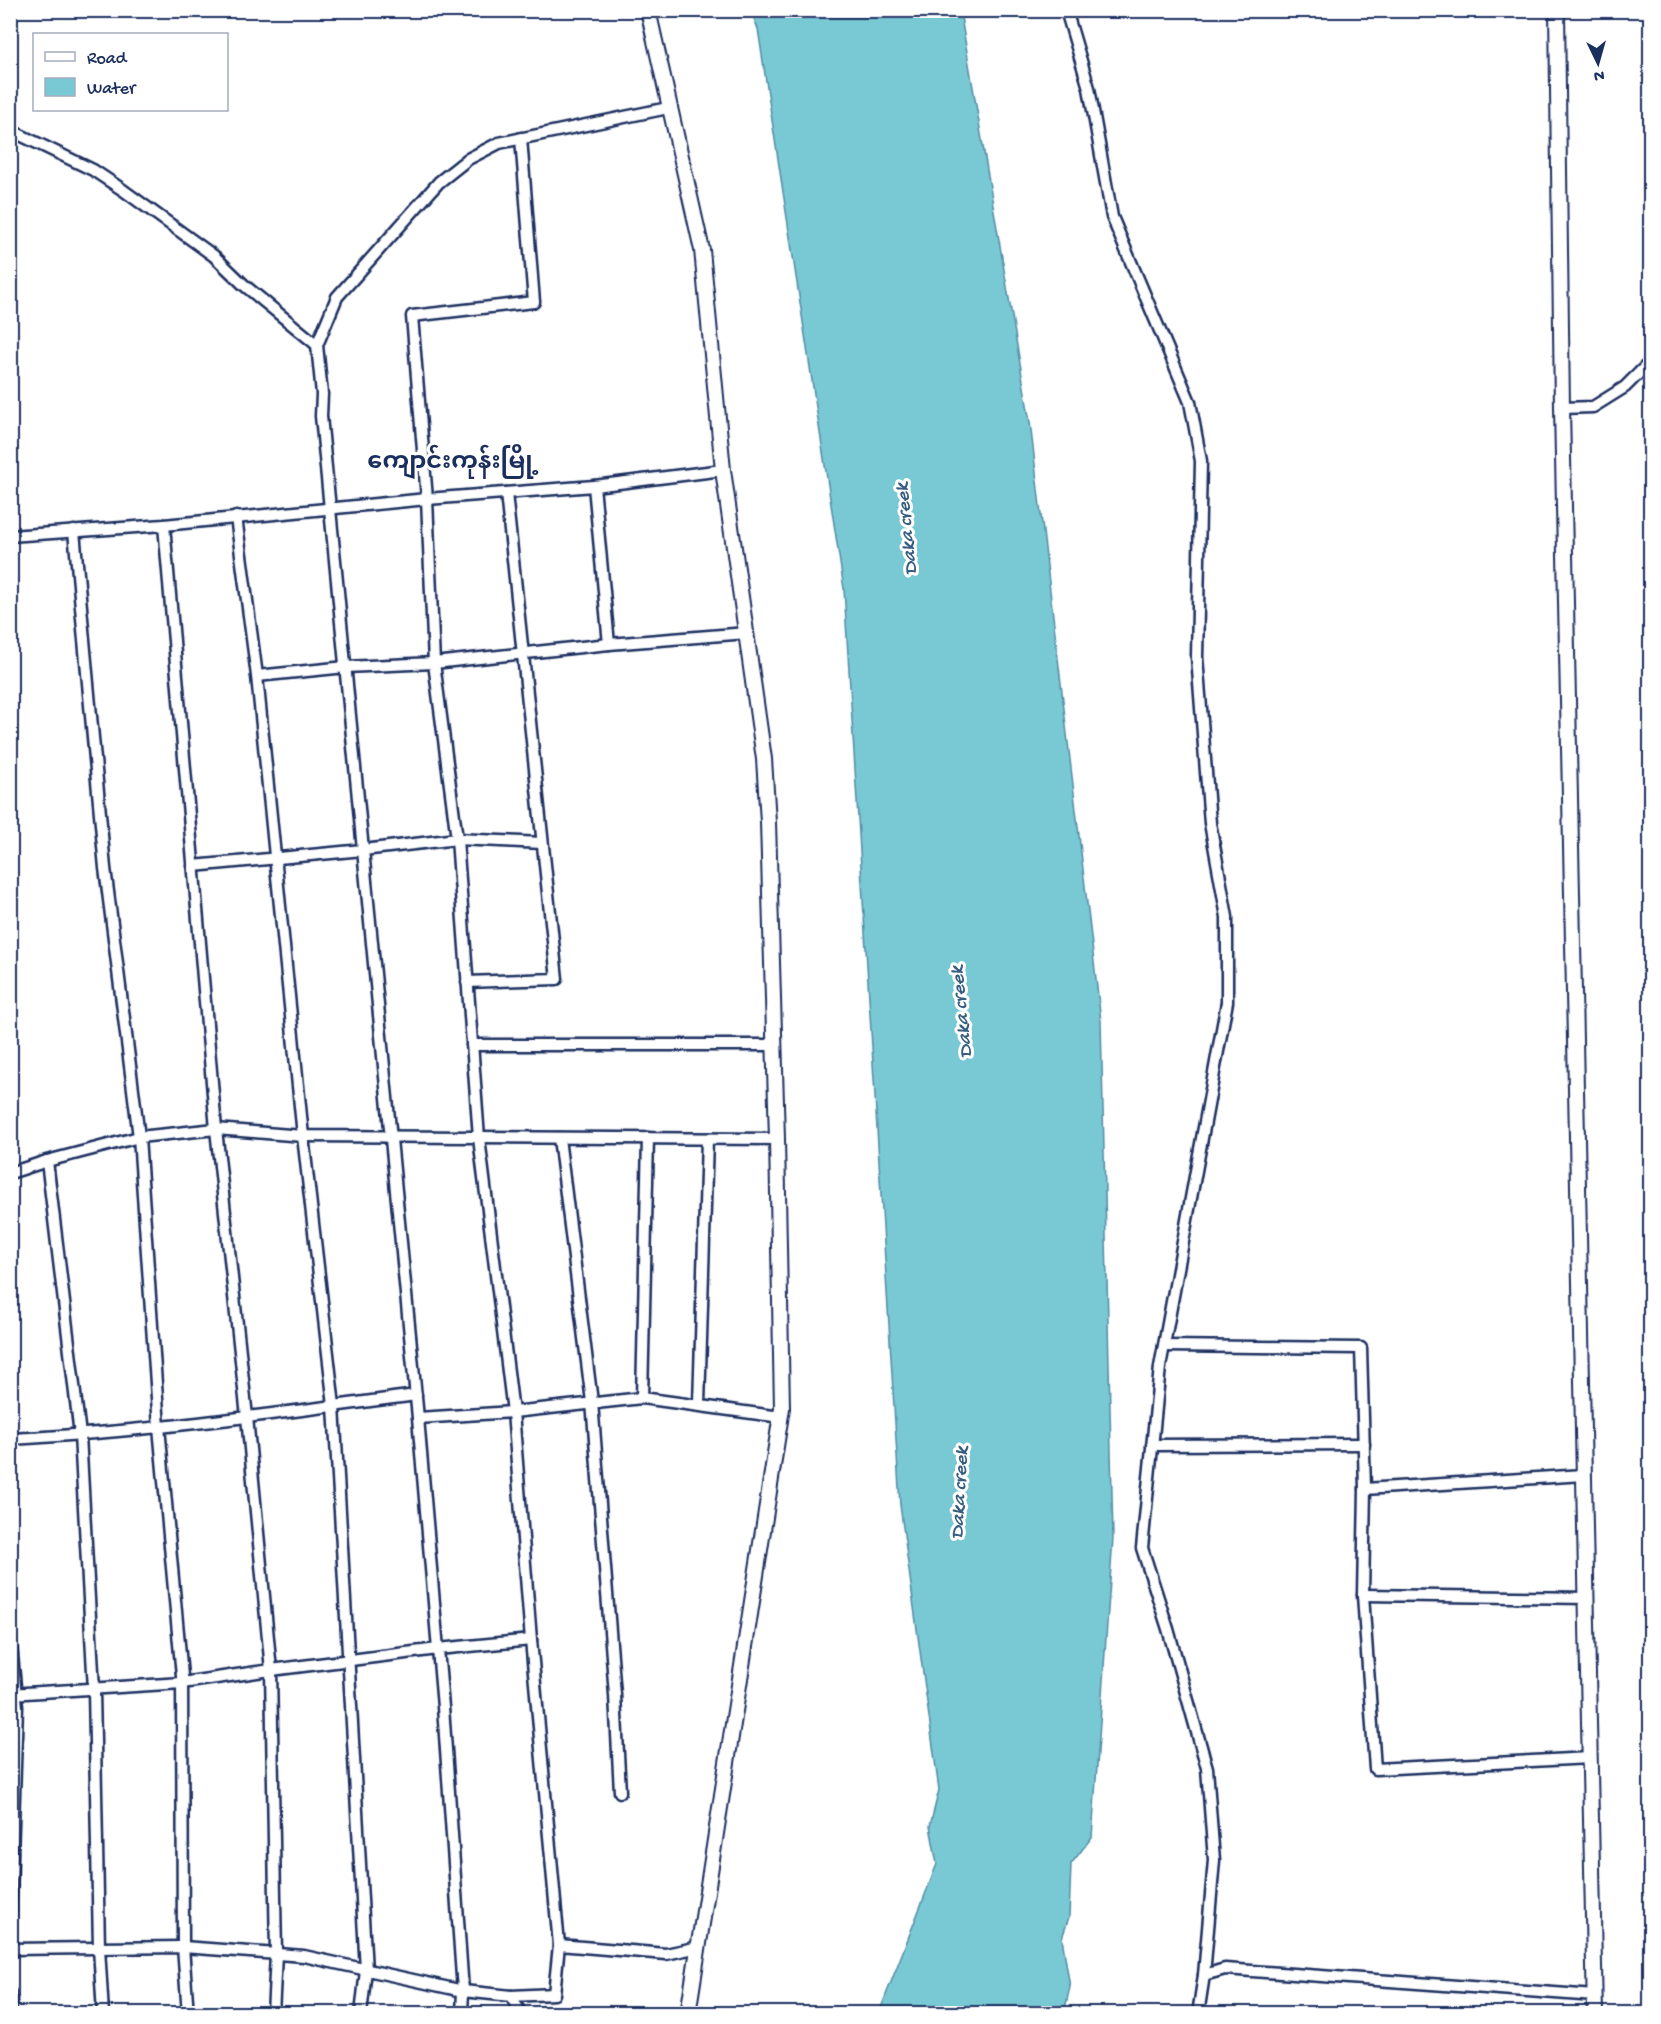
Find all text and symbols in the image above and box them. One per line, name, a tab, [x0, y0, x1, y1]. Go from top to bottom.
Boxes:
legend	[33, 33, 228, 111]
north arrow	[1568, 33, 1628, 93]
text: Road	[87, 49, 128, 70]
text: N	[1592, 65, 1605, 84]
text: Water	[87, 79, 137, 100]
district label: ကျောင်းကုန်းမြို့	[367, 444, 539, 480]
water label: Daka creek	[892, 480, 924, 576]
water label: Daka creek	[947, 963, 979, 1059]
water label: Daka creek	[947, 1444, 975, 1540]

